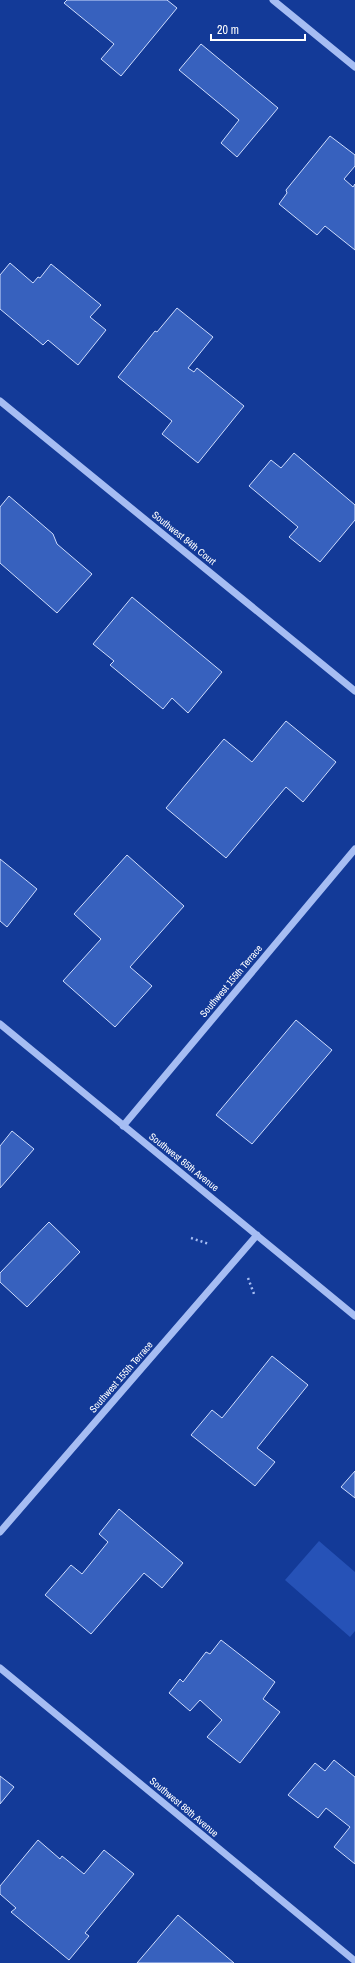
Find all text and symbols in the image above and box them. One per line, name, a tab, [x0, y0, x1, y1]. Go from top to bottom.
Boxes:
scale bar	[211, 16, 305, 42]
text: 20 m	[217, 22, 239, 38]
street label: Southwest 84th Court	[149, 508, 219, 568]
street label: Southwest 155th Terrace	[197, 942, 265, 1020]
street label: Southwest 85th Avenue	[146, 1130, 222, 1194]
street label: Southwest 155th Terrace	[86, 1338, 156, 1415]
street label: Southwest 86th Avenue	[147, 1774, 221, 1840]

